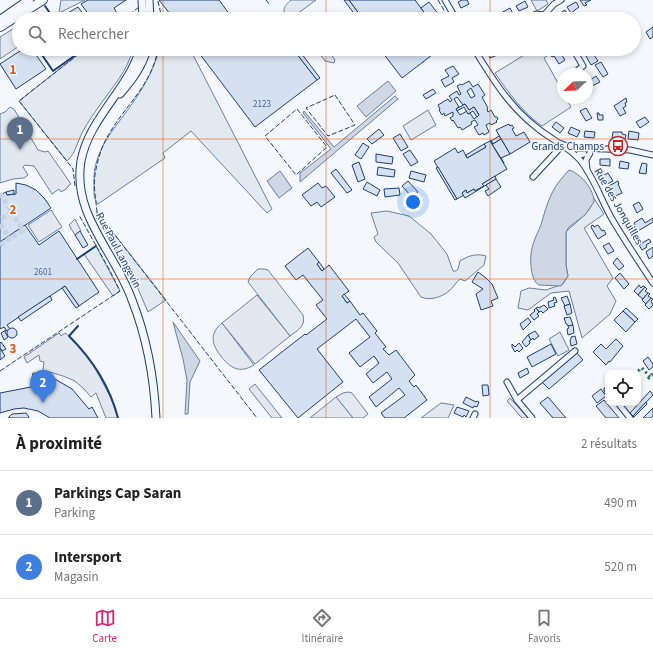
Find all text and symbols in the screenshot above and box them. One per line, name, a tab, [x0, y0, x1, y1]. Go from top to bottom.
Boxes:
search box	[12, 12, 641, 56]
icon: search	[26, 23, 48, 45]
text: Rechercher	[58, 24, 129, 45]
text: 1	[10, 61, 17, 79]
north arrow	[557, 68, 593, 104]
house number: 2123	[253, 98, 271, 111]
pin: 1	[7, 117, 33, 150]
bus stop icon: Grands Champs	[607, 135, 629, 157]
place label: Grands Champs	[532, 139, 604, 154]
street label: Rue des Jonquilles	[591, 165, 647, 248]
your location	[403, 192, 423, 212]
text: 2	[10, 201, 17, 219]
street label: Rue Paul Langevin	[92, 210, 145, 291]
house number: 2601	[34, 266, 52, 279]
text: 3	[10, 340, 17, 358]
pin: 2	[30, 370, 56, 403]
map controls	[605, 370, 641, 406]
button: locate	[605, 370, 641, 406]
text: À proximité	[16, 432, 102, 456]
text: 2 résultats	[581, 435, 637, 453]
text: Parkings Cap Saran	[54, 483, 181, 504]
text: 1	[26, 494, 32, 512]
text: 490 m	[604, 494, 637, 512]
text: Parking	[54, 504, 95, 522]
text: Intersport	[54, 547, 121, 568]
text: 2	[26, 558, 32, 576]
text: 520 m	[604, 558, 637, 576]
text: Magasin	[54, 568, 99, 586]
tab: Carte	[92, 607, 117, 646]
tab: Itinéraire	[302, 607, 343, 646]
tab: Favoris	[528, 607, 561, 646]

